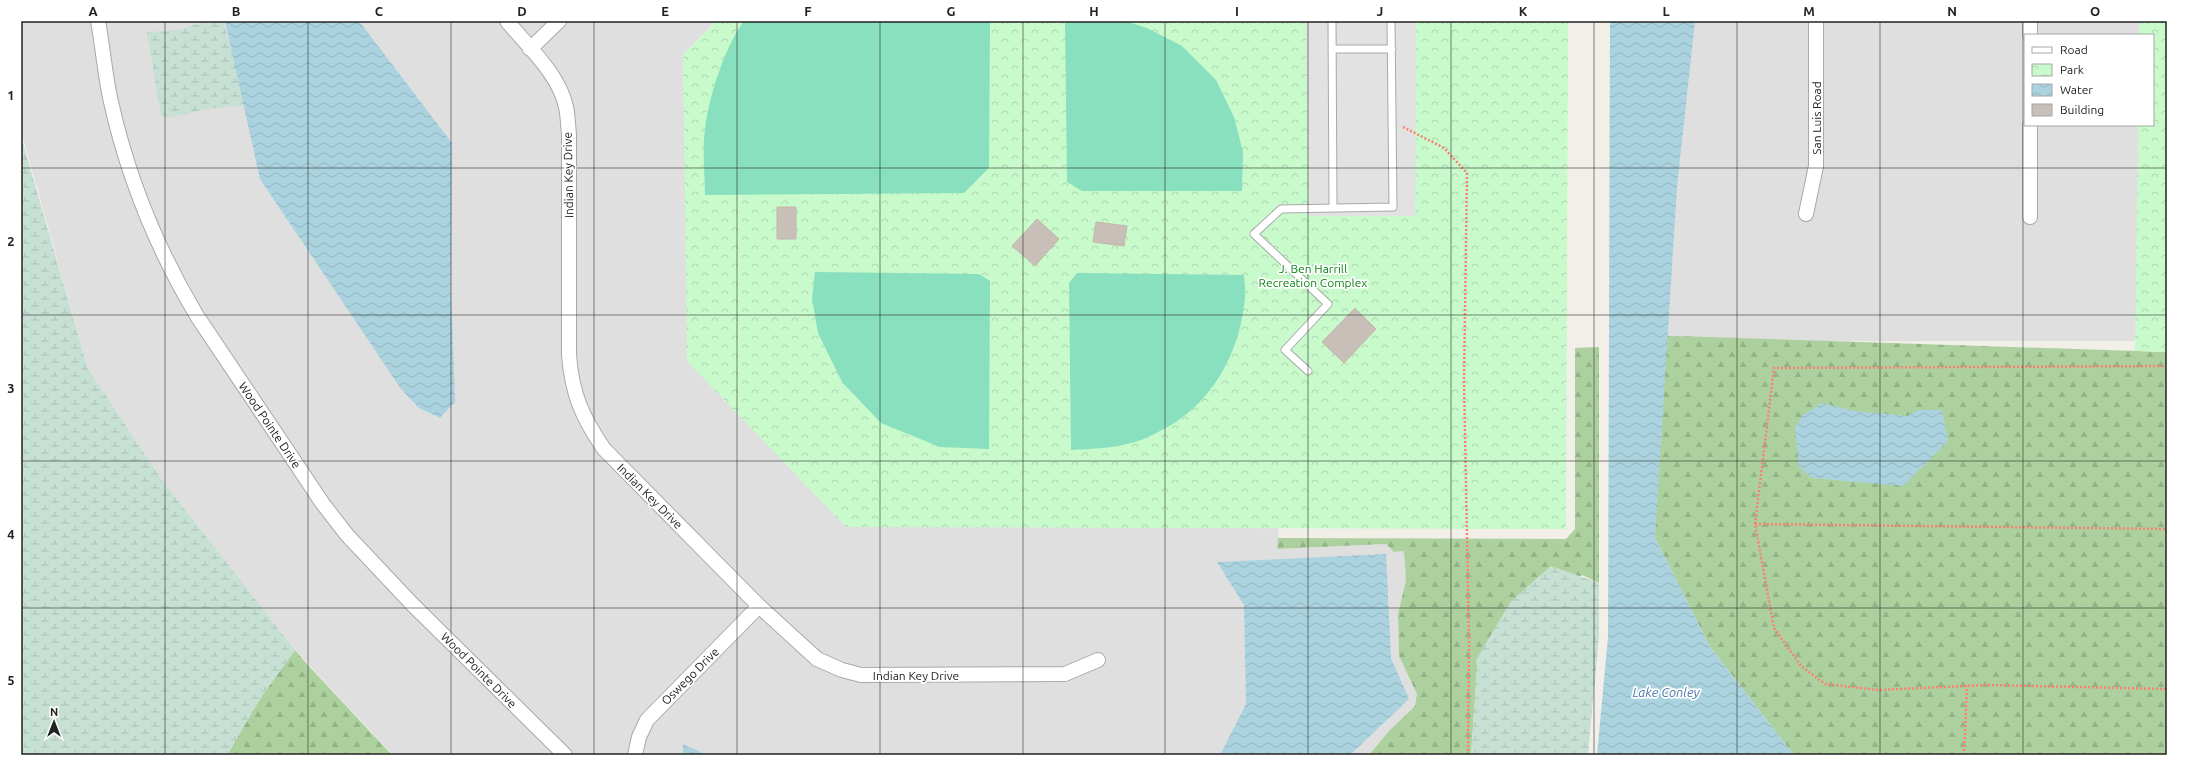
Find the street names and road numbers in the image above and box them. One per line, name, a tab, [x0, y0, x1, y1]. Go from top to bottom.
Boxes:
street label: San Luis Road	[1810, 81, 1823, 155]
street label: Indian Key Drive	[561, 132, 575, 218]
street label: Wood Pointe Drive	[236, 379, 304, 471]
street label: Indian Key Drive	[615, 461, 685, 531]
street label: Wood Pointe Drive	[439, 630, 519, 710]
street label: Oswego Drive	[659, 645, 721, 707]
street label: Indian Key Drive	[873, 669, 959, 682]

